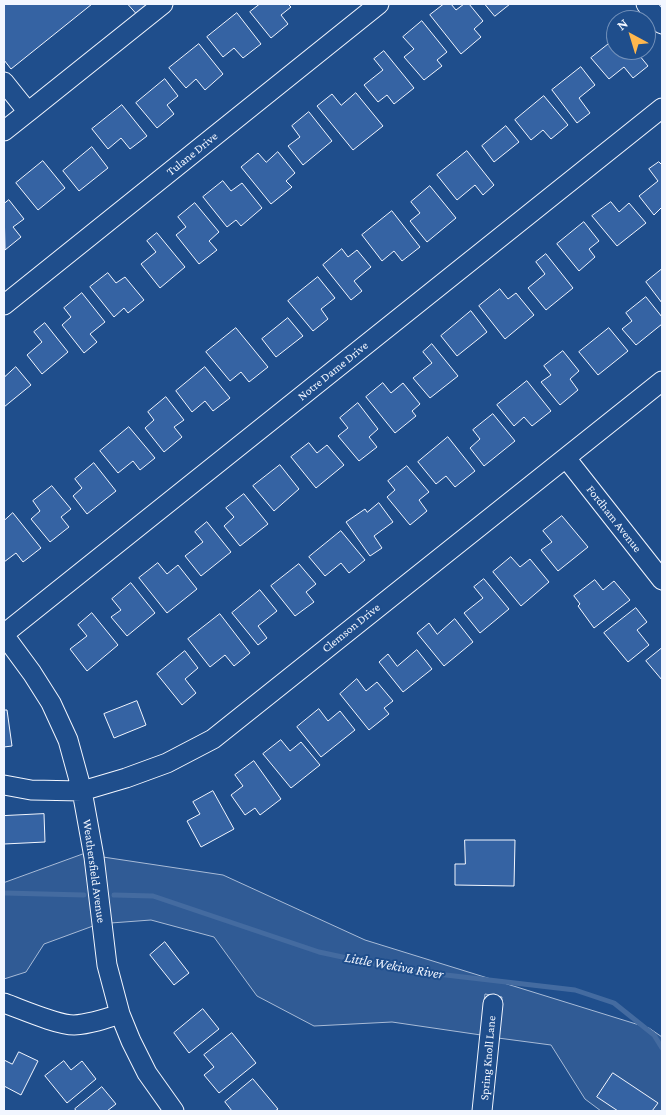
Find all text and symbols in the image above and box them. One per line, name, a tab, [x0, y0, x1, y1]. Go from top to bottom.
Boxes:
north arrow	[606, 10, 656, 60]
text: N	[613, 15, 631, 33]
street label: Tulane Drive	[164, 129, 220, 179]
street label: Notre Dame Drive	[295, 338, 371, 404]
street label: Fordham Avenue	[583, 483, 645, 555]
street label: Clemson Drive	[319, 600, 383, 656]
street label: Weathersfield Avenue	[80, 818, 108, 924]
water label: Little Wekiva River	[343, 949, 445, 983]
street label: Spring Knoll Lane	[477, 1015, 499, 1101]

